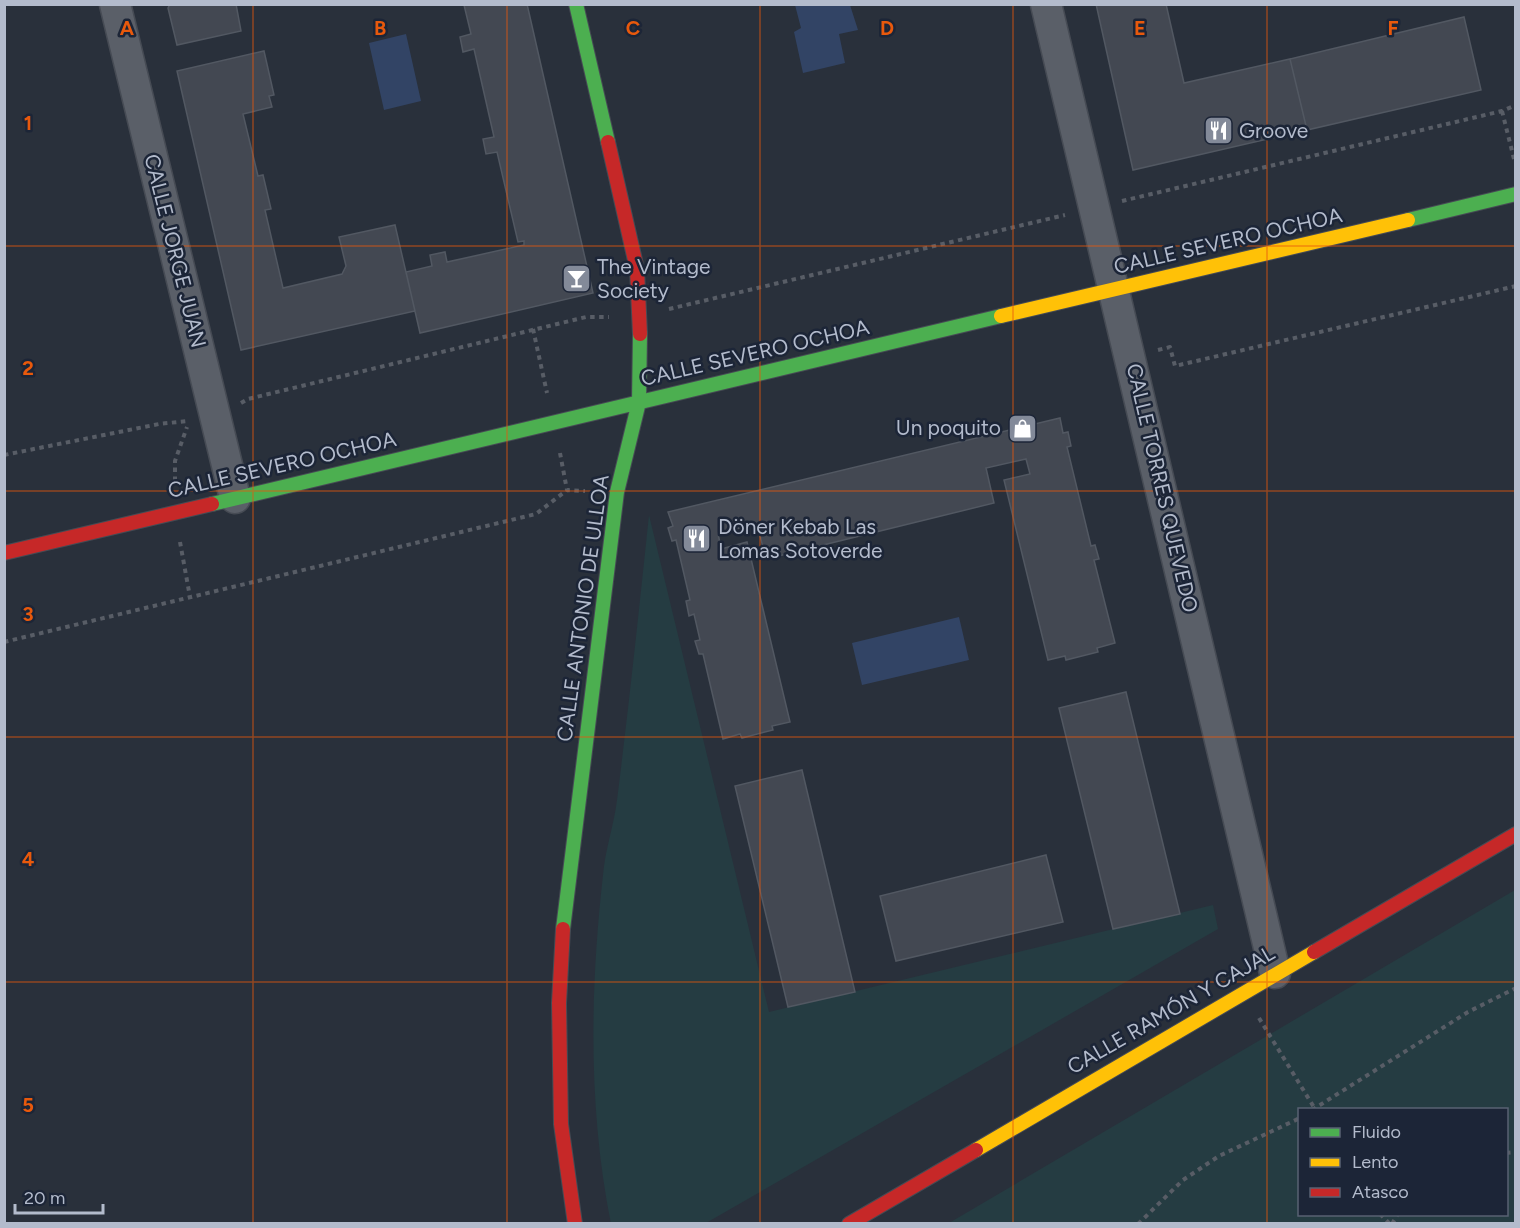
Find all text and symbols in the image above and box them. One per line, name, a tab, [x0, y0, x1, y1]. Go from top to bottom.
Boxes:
text: A	[120, 16, 135, 40]
text: B	[374, 16, 386, 40]
text: C	[626, 16, 640, 40]
text: D	[880, 16, 894, 40]
text: E	[1134, 16, 1146, 40]
text: F	[1387, 16, 1399, 40]
text: 1	[24, 111, 32, 135]
restaurant icon: Groove	[1202, 115, 1234, 147]
place label: Groove	[1239, 118, 1308, 143]
street label: CALLE JORGE JUAN	[139, 151, 212, 350]
street label: CALLE SEVERO OCHOA	[1111, 202, 1344, 279]
place label: The Vintage Society	[597, 254, 711, 303]
bar icon: The Vintage Society	[560, 263, 592, 295]
street label: CALLE SEVERO OCHOA	[638, 314, 871, 391]
text: 2	[22, 356, 34, 380]
street label: CALLE TORRES QUEVEDO	[1122, 361, 1203, 615]
shop icon: Un poquito	[1006, 412, 1038, 444]
place label: Un poquito	[896, 415, 1001, 440]
street label: CALLE SEVERO OCHOA	[165, 426, 398, 503]
street label: CALLE ANTONIO DE ULLOA	[551, 473, 614, 743]
place label: Döner Kebab Las Lomas Sotoverde	[718, 514, 883, 563]
restaurant icon: Döner Kebab Las Lomas Sotoverde	[681, 523, 713, 555]
text: 3	[22, 602, 34, 626]
text: 4	[22, 847, 35, 871]
street label: CALLE RAMÓN Y CAJAL	[1063, 940, 1279, 1079]
text: 5	[22, 1093, 34, 1117]
legend	[1298, 1108, 1508, 1216]
text: Fluido	[1352, 1121, 1401, 1143]
text: Lento	[1352, 1151, 1398, 1173]
scale bar	[15, 1177, 104, 1215]
text: Atasco	[1352, 1181, 1409, 1203]
text: 20 m	[24, 1187, 65, 1209]

